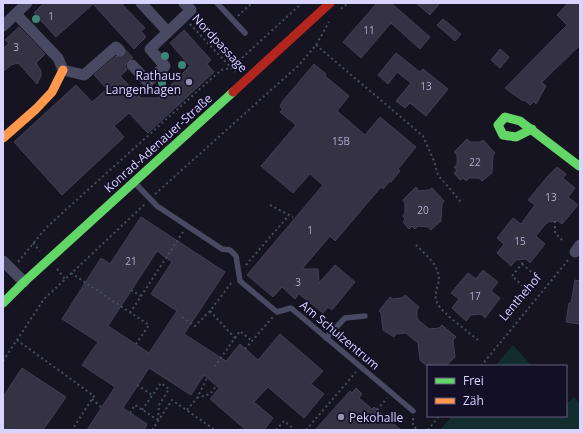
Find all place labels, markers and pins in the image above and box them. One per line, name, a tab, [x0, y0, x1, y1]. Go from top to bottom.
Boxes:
place label: Rathaus Langenhagen	[105, 67, 181, 98]
marker: Rathaus Langenhagen	[184, 77, 194, 87]
place label: Pekohalle	[349, 409, 404, 426]
marker: Pekohalle	[336, 412, 346, 422]

